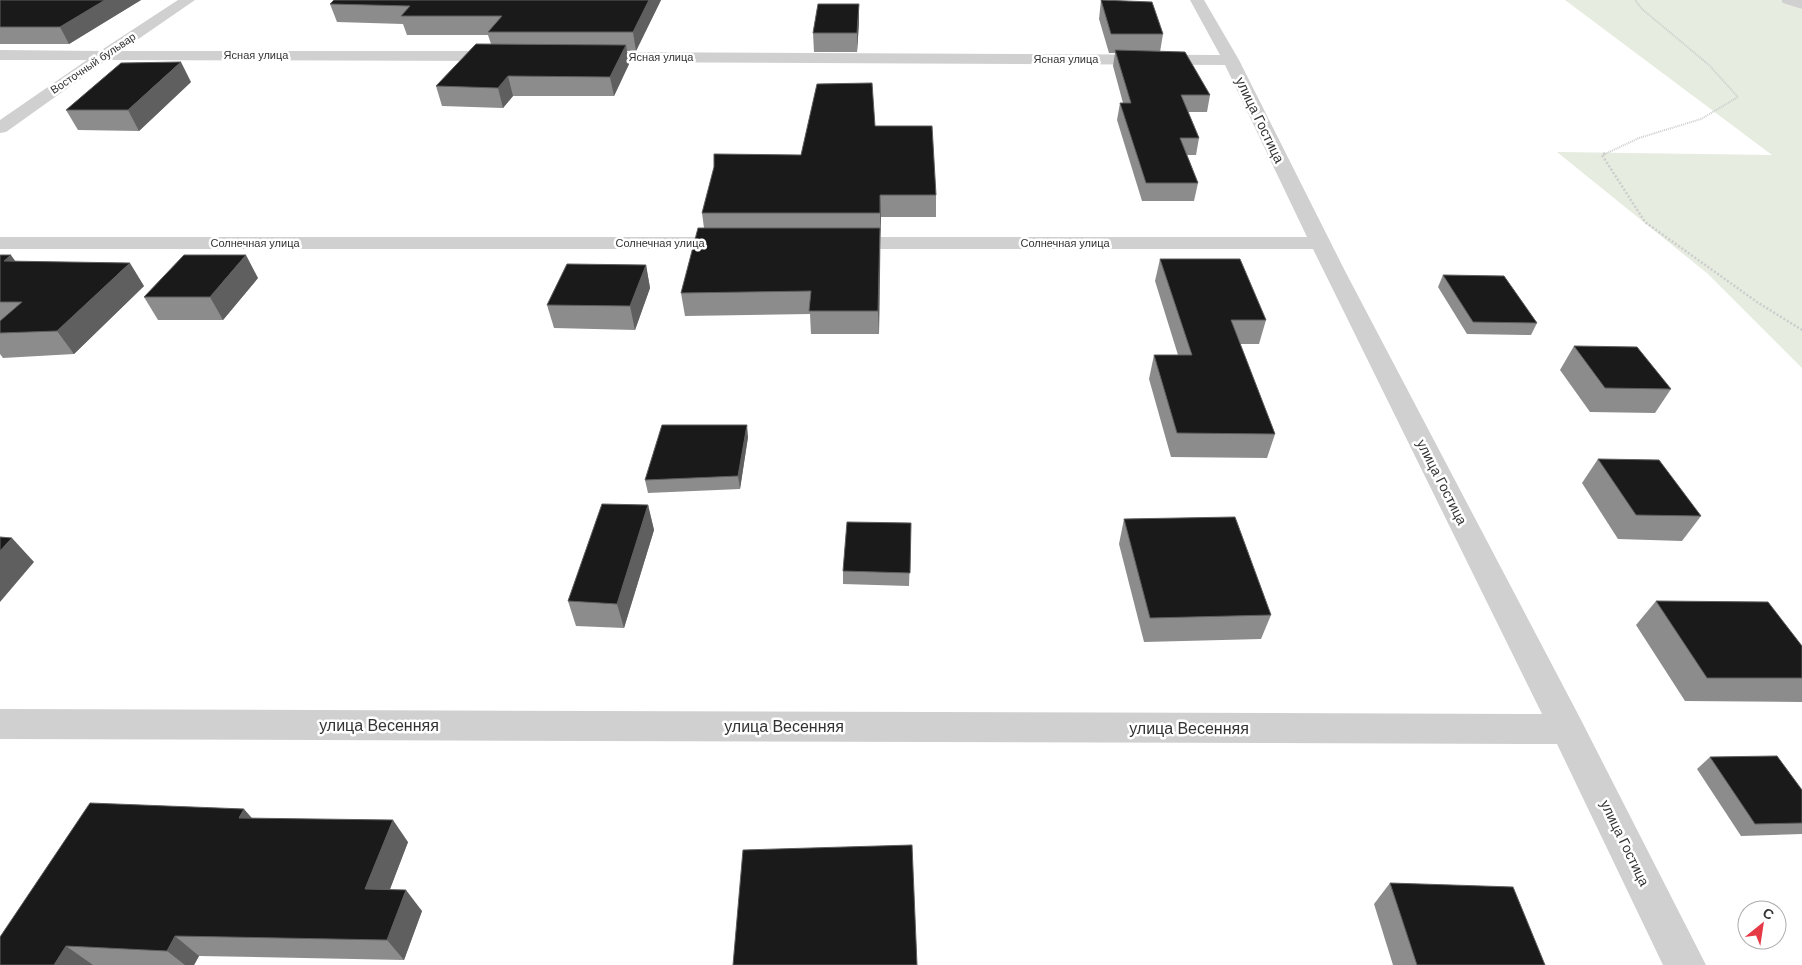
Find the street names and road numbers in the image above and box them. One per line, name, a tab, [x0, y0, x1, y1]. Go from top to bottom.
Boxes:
street label: Восточный бульвар	[48, 29, 138, 97]
street label: Ясная улица	[224, 48, 289, 62]
street label: Ясная улица	[629, 50, 694, 64]
street label: Ясная улица	[1034, 52, 1099, 66]
street label: улица Гостица	[1231, 74, 1289, 166]
street label: Солнечная улица	[210, 236, 300, 250]
street label: Солнечная улица	[615, 236, 705, 250]
street label: Солнечная улица	[1020, 236, 1110, 250]
street label: улица Гостица	[1413, 436, 1471, 528]
street label: улица Весенняя	[319, 715, 439, 736]
street label: улица Весенняя	[724, 716, 844, 737]
street label: улица Весенняя	[1129, 718, 1249, 739]
street label: улица Гостица	[1596, 797, 1654, 889]

